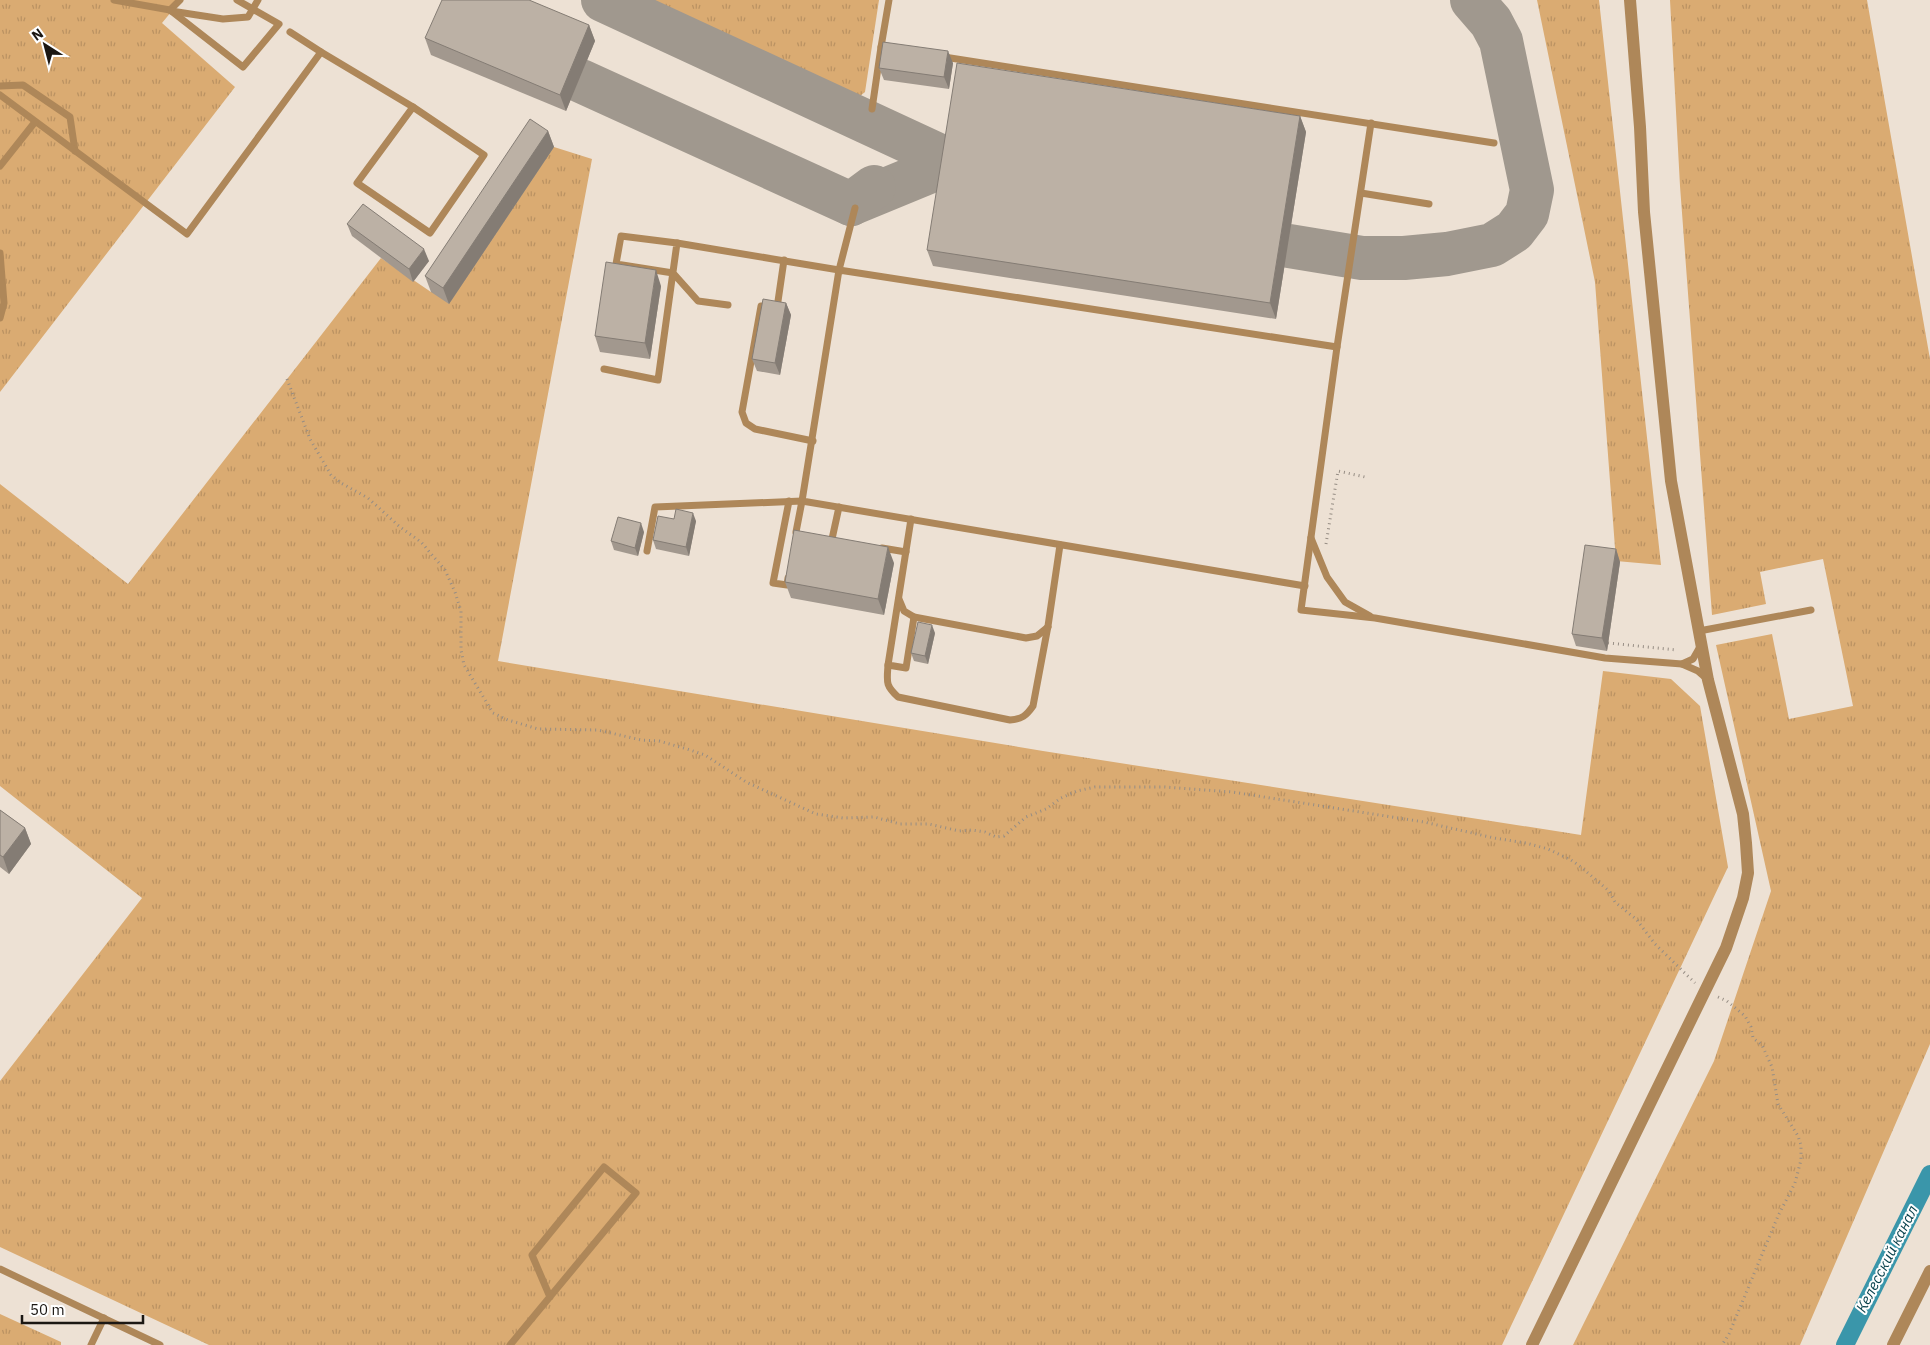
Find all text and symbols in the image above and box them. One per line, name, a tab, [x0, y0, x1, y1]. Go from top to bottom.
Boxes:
north arrow	[20, 20, 70, 70]
text: N	[28, 24, 47, 45]
water label: Келесский канал	[1851, 1202, 1922, 1315]
scale bar	[22, 1292, 144, 1324]
text: 50 m	[30, 1300, 65, 1319]

